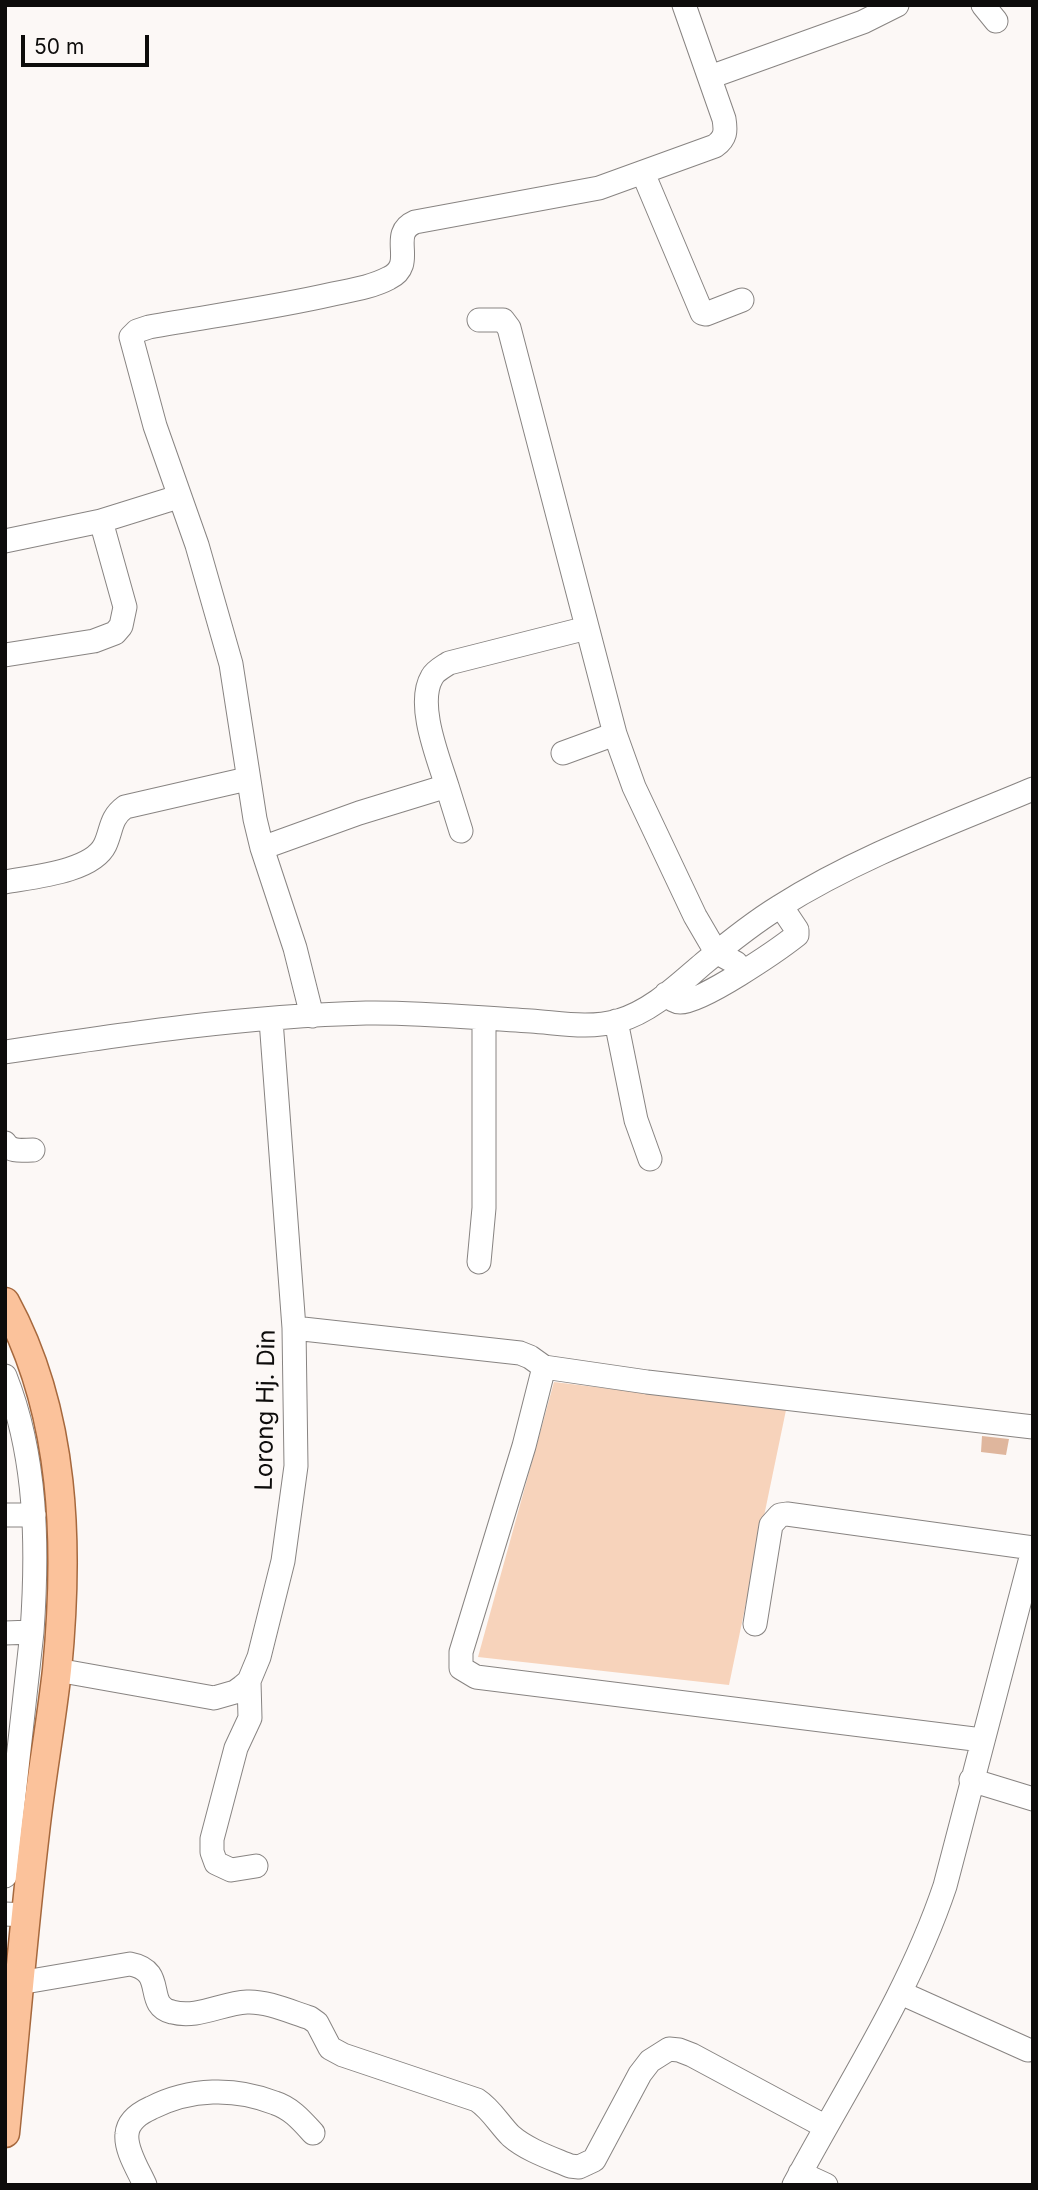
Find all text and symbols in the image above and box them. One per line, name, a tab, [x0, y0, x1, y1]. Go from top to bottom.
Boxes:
scale bar	[24, 21, 152, 65]
text: 50 m	[34, 34, 84, 59]
street label: Lorong Hj. Din	[250, 1329, 282, 1491]

